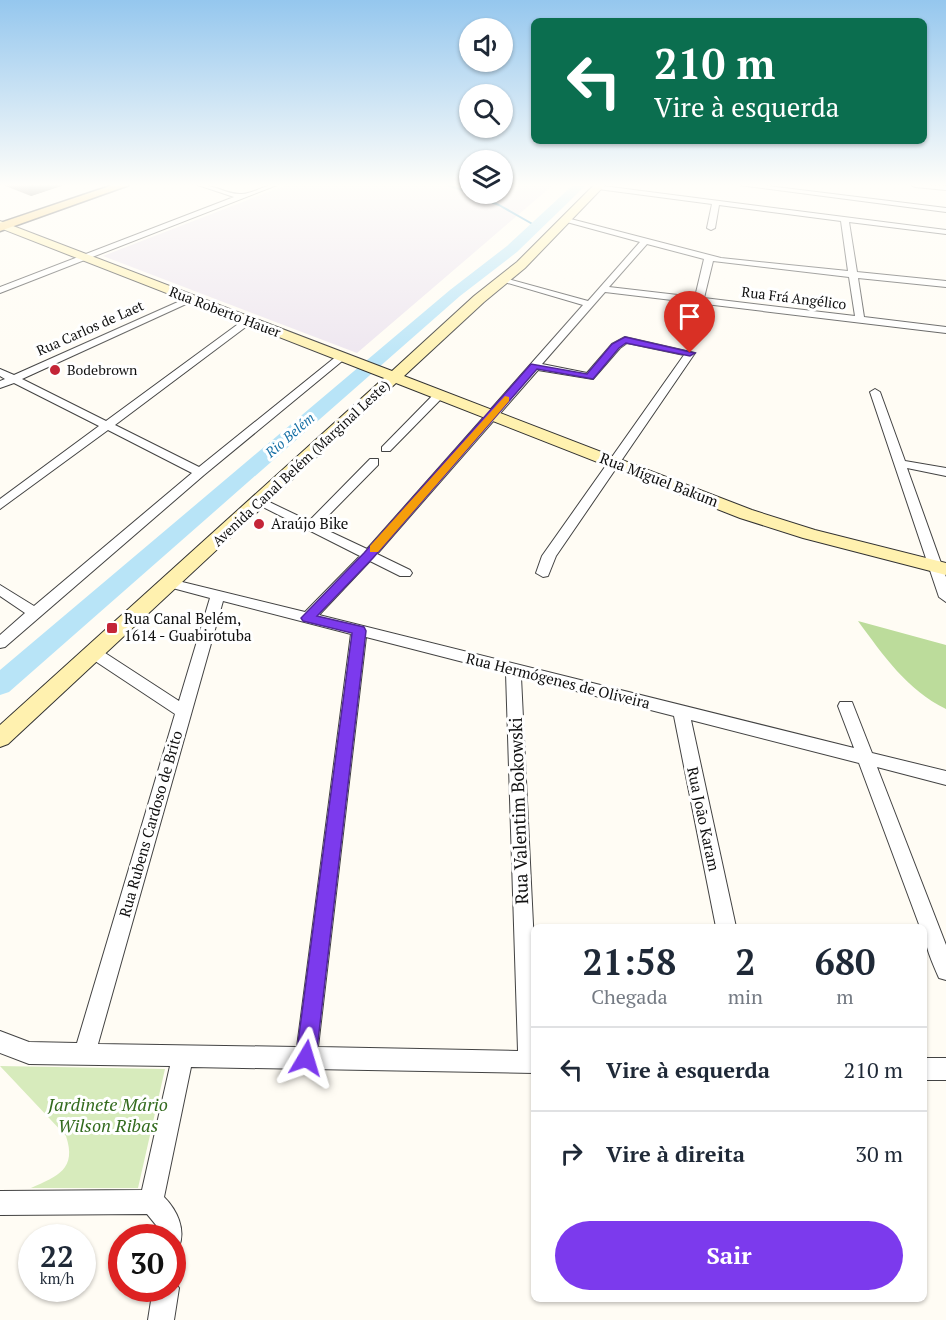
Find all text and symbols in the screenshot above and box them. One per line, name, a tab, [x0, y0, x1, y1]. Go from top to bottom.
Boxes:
map controls	[459, 18, 513, 204]
button: sound	[459, 18, 513, 72]
text: 210 m	[654, 35, 775, 91]
icon: left	[555, 42, 633, 120]
button: search	[459, 84, 513, 138]
text: Vire à esquerda	[654, 89, 839, 125]
button: layers	[459, 150, 513, 204]
street label: Rua Roberto Hauer	[167, 282, 284, 342]
street label: Rua Frá Angélico	[741, 282, 848, 313]
pin	[664, 291, 715, 353]
street label: Rua Carlos de Laet	[33, 295, 147, 360]
icon: arrive	[673, 300, 706, 333]
place label: Bodebrown	[67, 360, 138, 379]
marker: Bodebrown	[48, 363, 62, 377]
street label: Avenida Canal Belém (Marginal Leste)	[208, 375, 394, 550]
water label: Rio Belém	[260, 408, 318, 462]
street label: Rua Miguel Bakum	[597, 447, 721, 511]
place label: Araújo Bike	[271, 513, 348, 533]
marker: Araújo Bike	[252, 517, 266, 531]
place label: Rua Canal Belém, 1614 - Guabirotuba	[124, 608, 252, 645]
marker: Rua Canal Belém, 1614 - Guabirotuba	[105, 621, 119, 635]
street label: Rua Hermógenes de Oliveira	[464, 647, 653, 713]
street label: Rua Valentim Bokowski	[503, 717, 533, 905]
street label: Rua Rubens Cardoso de Brito	[114, 728, 186, 919]
street label: Rua João Karam	[683, 765, 725, 873]
text: 21:58	[583, 938, 676, 985]
text: 2	[735, 938, 756, 985]
text: 680	[814, 938, 875, 985]
text: Chegada	[591, 983, 668, 1010]
text: min	[728, 983, 763, 1010]
text: m	[836, 983, 854, 1010]
position arrow	[274, 1026, 338, 1090]
icon: left	[555, 1053, 588, 1086]
text: Vire à esquerda	[606, 1055, 770, 1084]
text: 210 m	[843, 1055, 903, 1084]
park label: Jardinete Mário Wilson Ribas	[47, 1092, 168, 1137]
icon: right	[555, 1137, 588, 1170]
text: Vire à direita	[606, 1139, 745, 1168]
text: 30 m	[855, 1139, 903, 1168]
button: Sair	[555, 1221, 903, 1290]
speed limit sign: 30	[108, 1224, 186, 1302]
text: 22	[40, 1236, 74, 1276]
text: km/h	[40, 1268, 74, 1288]

